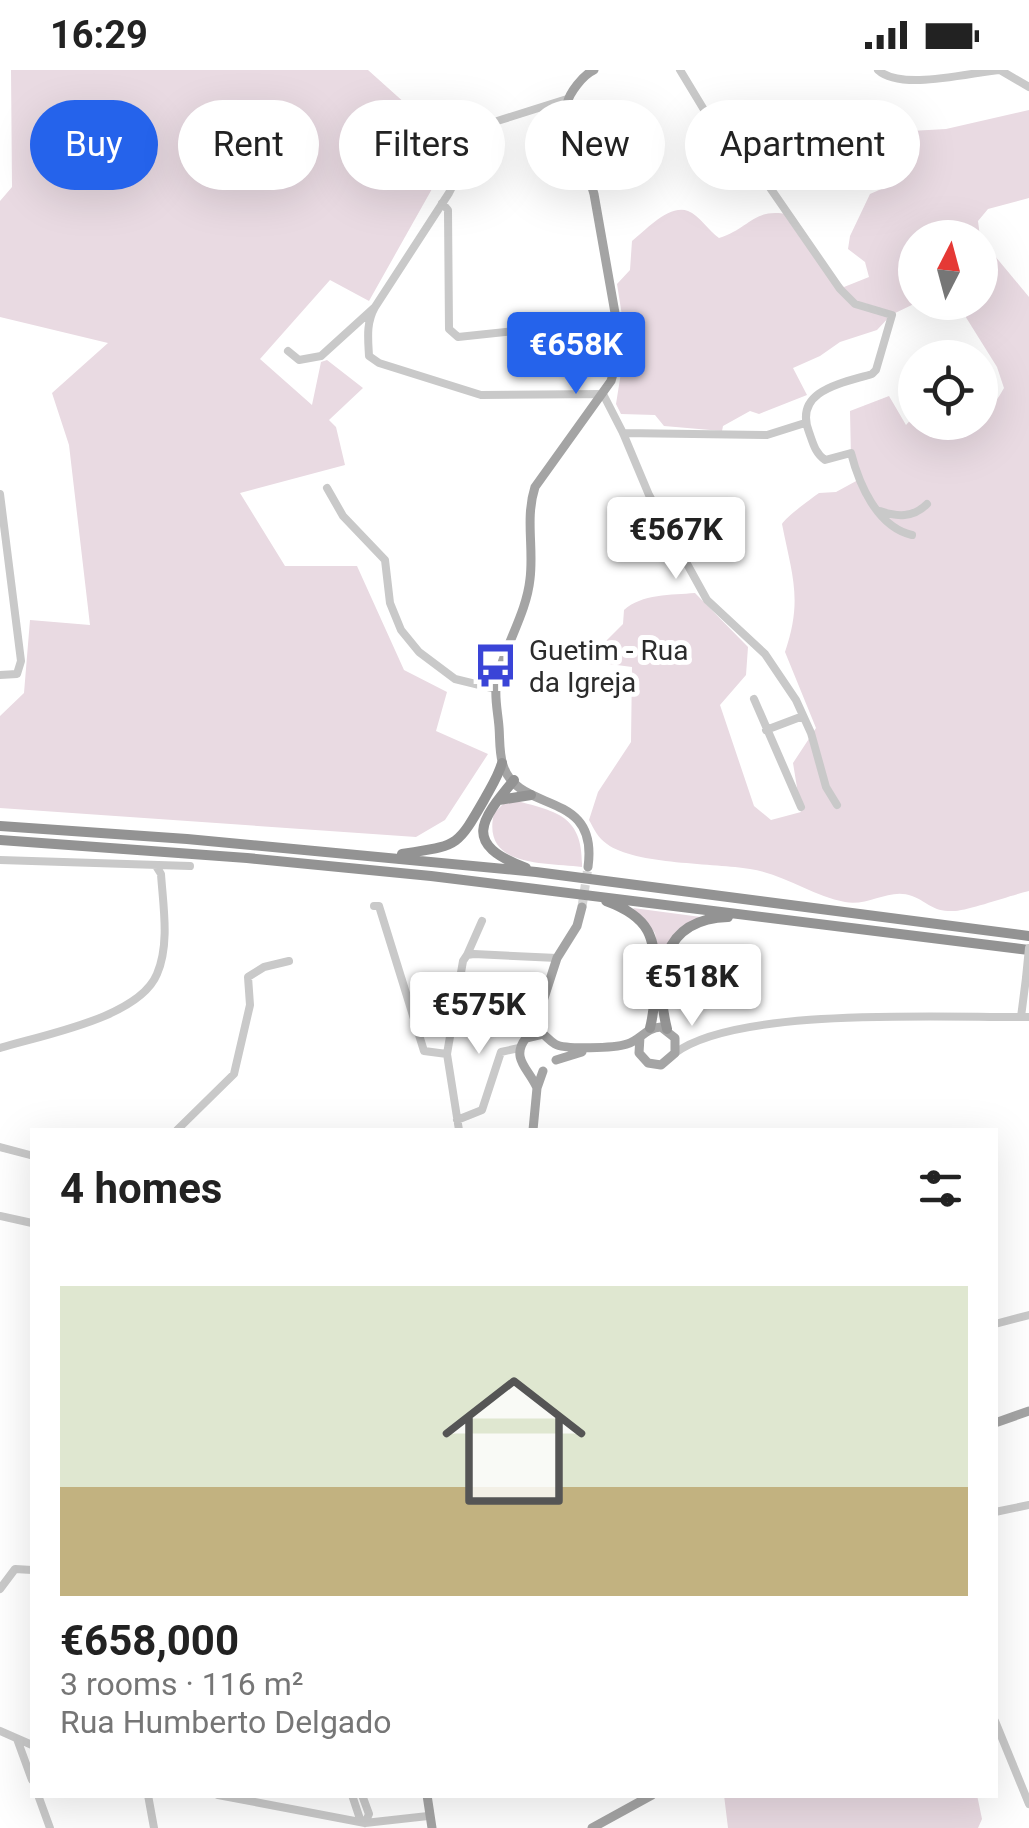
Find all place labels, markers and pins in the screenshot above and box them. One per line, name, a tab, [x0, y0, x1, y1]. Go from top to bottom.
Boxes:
pin: €658K	[506, 312, 646, 397]
pin: €567K	[606, 497, 746, 582]
place label: Guetim - Rua da Igreja	[529, 634, 688, 699]
bus stop icon: Guetim - Rua da Igreja	[472, 642, 520, 690]
pin: €518K	[622, 944, 762, 1029]
pin: €575K	[409, 972, 549, 1057]

